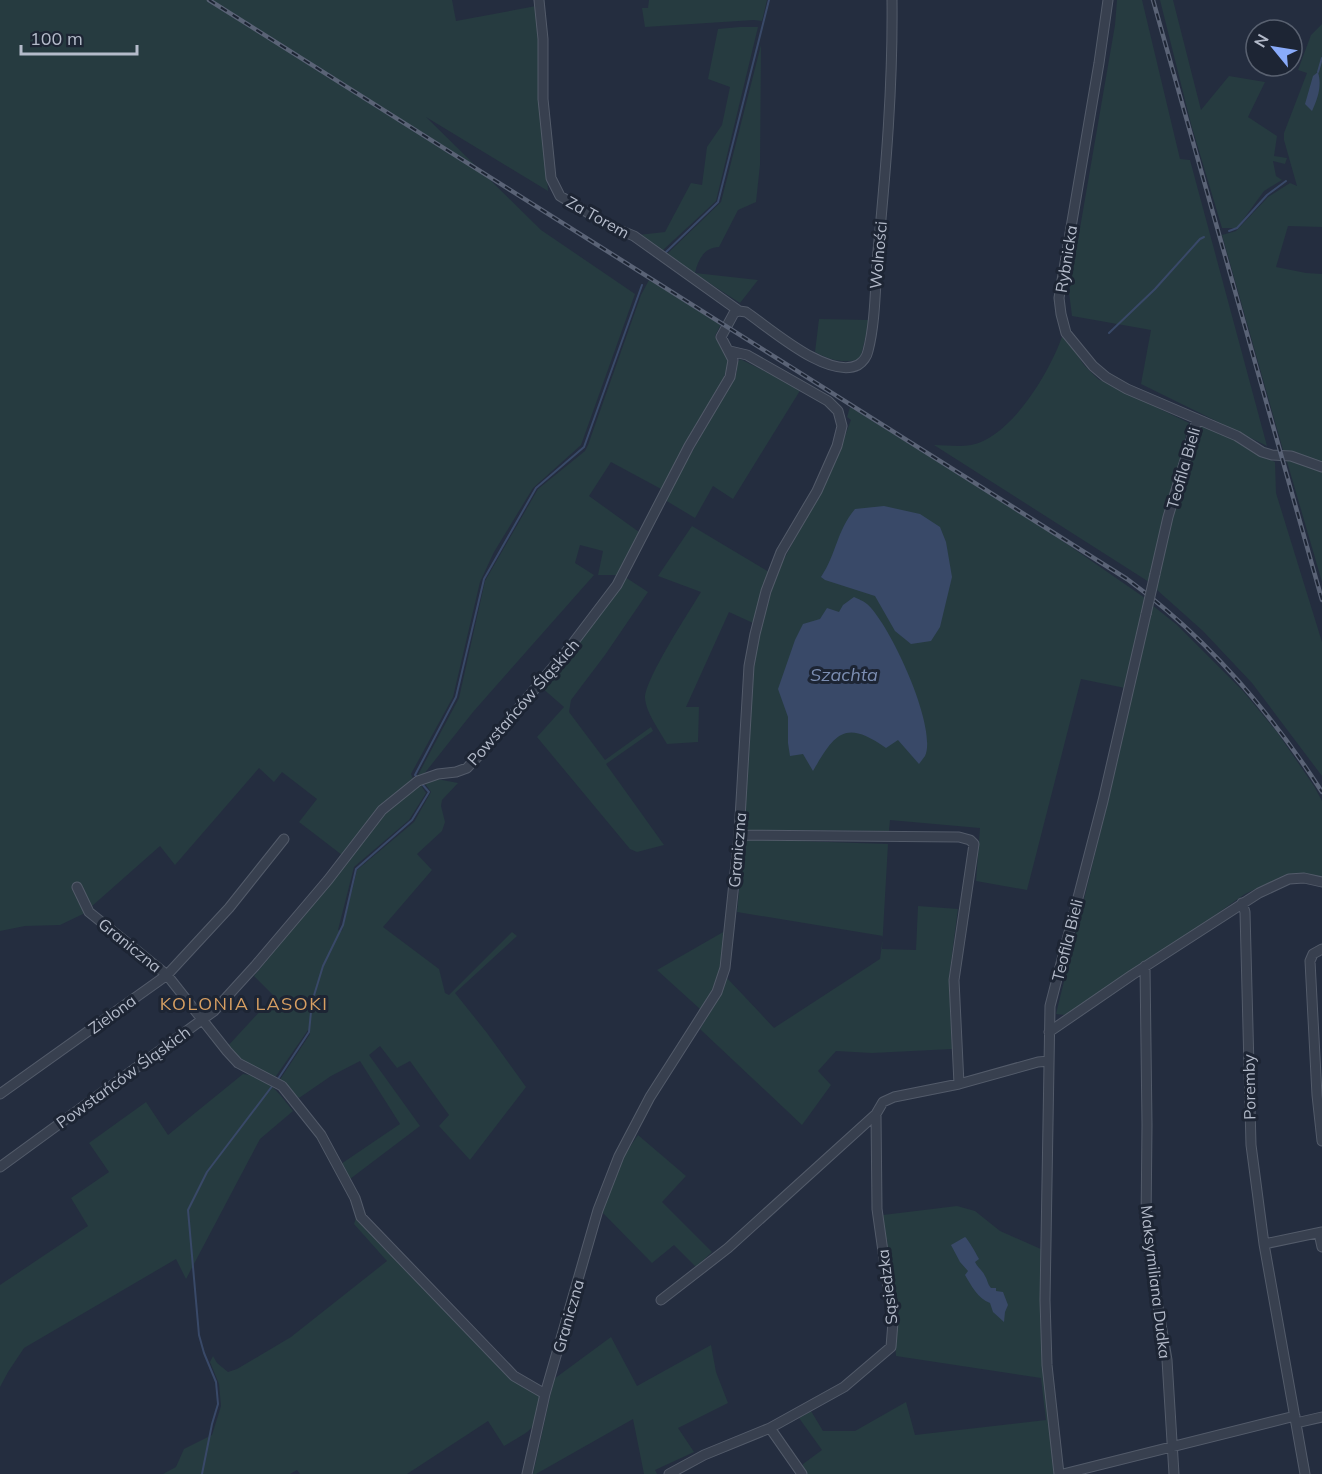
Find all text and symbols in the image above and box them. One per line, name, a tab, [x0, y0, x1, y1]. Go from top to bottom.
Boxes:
scale bar	[21, 18, 136, 56]
north arrow	[1244, 18, 1304, 78]
text: 100 m	[30, 27, 83, 50]
text: N	[1249, 30, 1273, 51]
street label: Za Torem	[563, 191, 633, 243]
street label: Wolności	[865, 220, 891, 290]
street label: Rybnicka	[1051, 224, 1081, 294]
street label: Teofila Bieli	[1162, 425, 1204, 511]
street label: Powstańców Śląskich	[463, 635, 583, 769]
water label: Szachta	[810, 663, 878, 686]
street label: Graniczna	[724, 812, 750, 888]
street label: Teofila Bieli	[1047, 897, 1087, 983]
street label: Graniczna	[94, 913, 166, 977]
street label: Zielona	[84, 990, 140, 1038]
district label: KOLONIA LASOKI	[160, 992, 328, 1015]
street label: Powstańców Śląskich	[52, 1022, 194, 1132]
street label: Poremby	[1238, 1054, 1260, 1120]
street label: Maksymiliana Dudka	[1137, 1204, 1175, 1360]
street label: Sąsiedzka	[872, 1248, 902, 1326]
street label: Graniczna	[548, 1277, 588, 1355]

